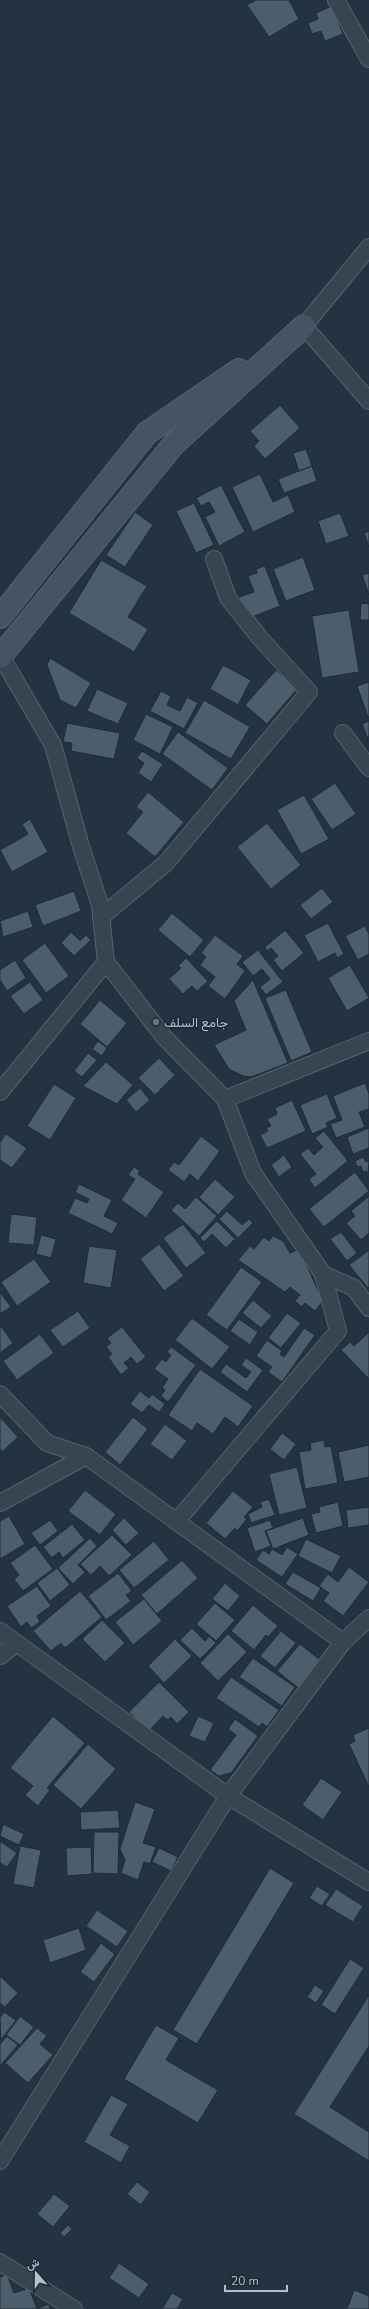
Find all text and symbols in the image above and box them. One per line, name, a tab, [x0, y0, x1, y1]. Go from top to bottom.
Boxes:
place label: جامع السلف	[164, 1014, 228, 1032]
marker: جامع السلف	[151, 1017, 161, 1027]
north arrow	[16, 2253, 56, 2293]
text: ش	[24, 2255, 42, 2273]
scale bar	[225, 2267, 287, 2293]
text: 20 m	[231, 2273, 259, 2289]

